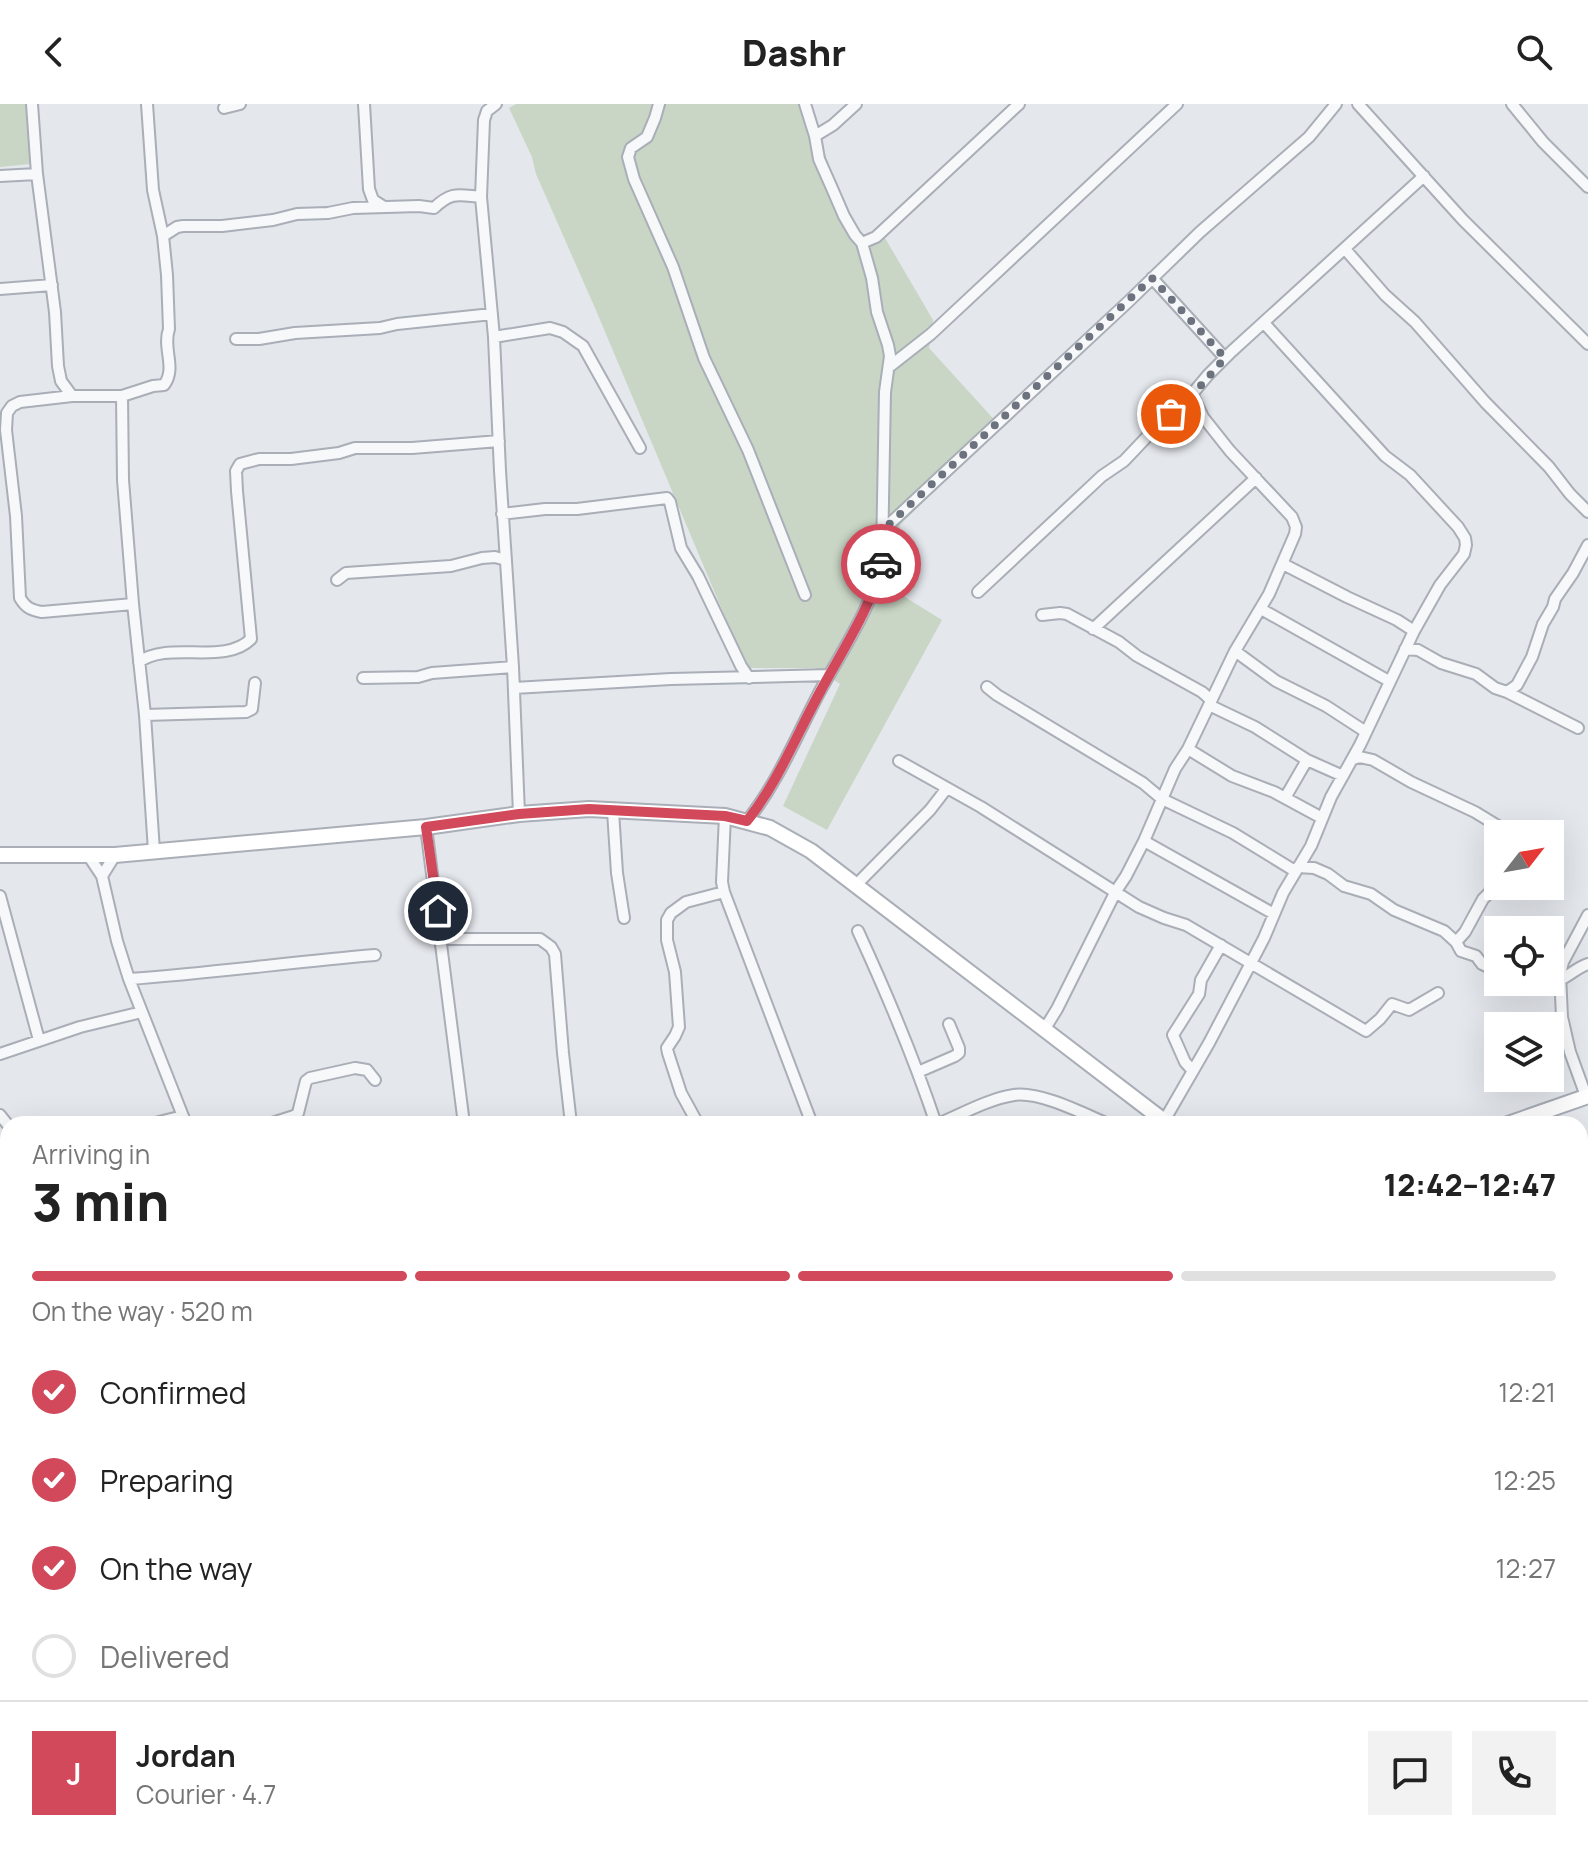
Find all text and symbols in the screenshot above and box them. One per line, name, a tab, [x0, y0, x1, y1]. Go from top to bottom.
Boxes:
text: Dashr	[742, 28, 846, 77]
icon: back	[32, 30, 76, 74]
icon: search	[1512, 30, 1556, 74]
pin	[1137, 380, 1205, 448]
icon: bag	[1149, 392, 1193, 436]
courier	[841, 524, 921, 604]
icon: car	[859, 542, 903, 586]
north arrow	[1484, 820, 1564, 900]
map controls	[1484, 820, 1564, 1092]
pin	[404, 877, 472, 945]
icon: home	[416, 889, 460, 933]
button: locate	[1484, 916, 1564, 996]
button: layers	[1484, 1012, 1564, 1092]
text: Arriving in	[32, 1136, 150, 1172]
text: 12:42–12:47	[1384, 1164, 1556, 1205]
text: 3 min	[32, 1166, 169, 1237]
text: On the way · 520 m	[32, 1293, 253, 1329]
icon: check	[32, 1370, 76, 1414]
text: Confirmed	[100, 1372, 247, 1413]
text: 12:21	[1498, 1374, 1556, 1410]
icon: check	[32, 1458, 76, 1502]
text: Preparing	[100, 1460, 234, 1501]
text: 12:25	[1493, 1462, 1556, 1498]
icon: check	[32, 1546, 76, 1590]
text: On the way	[100, 1548, 253, 1589]
text: 12:27	[1495, 1550, 1556, 1586]
text: Delivered	[100, 1636, 230, 1677]
button: chat	[1368, 1731, 1452, 1815]
button: phone	[1472, 1731, 1556, 1815]
text: Jordan	[136, 1735, 236, 1776]
text: J	[66, 1753, 82, 1794]
text: Courier · 4.7	[136, 1776, 276, 1812]

